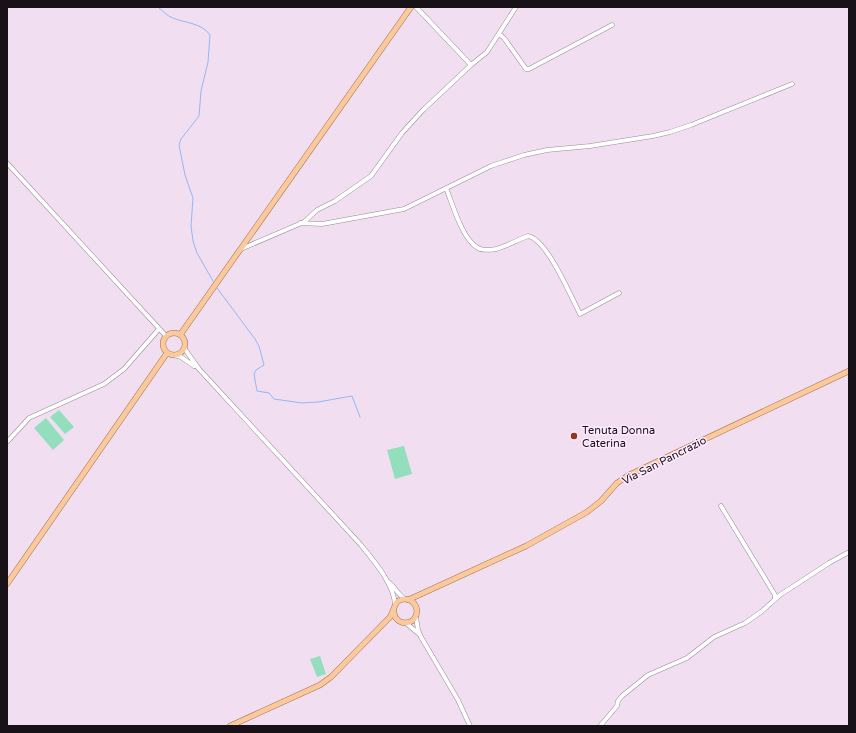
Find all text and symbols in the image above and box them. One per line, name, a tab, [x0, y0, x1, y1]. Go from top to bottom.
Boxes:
place label: Tenuta Donna Caterina	[582, 424, 655, 450]
marker: Tenuta Donna Caterina	[569, 431, 579, 441]
street label: Via San Pancrazio	[620, 433, 709, 487]

